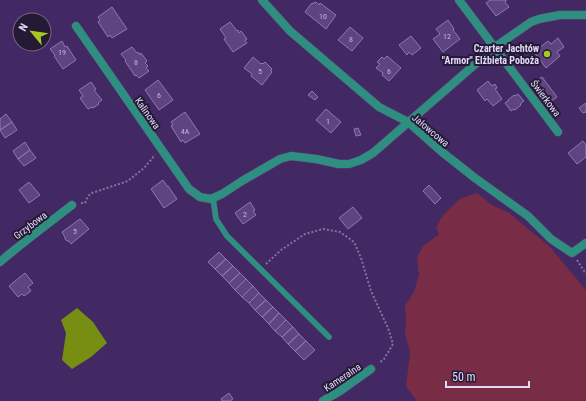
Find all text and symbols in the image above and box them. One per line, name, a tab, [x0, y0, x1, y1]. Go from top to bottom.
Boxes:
north arrow	[12, 12, 52, 52]
house number: 10	[319, 12, 327, 21]
text: N	[16, 21, 31, 33]
house number: 12	[443, 32, 451, 41]
house number: 8	[349, 35, 353, 44]
place label: Czarter Jachtów "Armor" Elżbieta Poboża	[442, 43, 540, 66]
house number: 19	[58, 48, 66, 57]
marker: Czarter Jachtów "Armor" Elżbieta Poboża	[542, 49, 552, 59]
house number: 8	[134, 58, 138, 67]
house number: 5	[258, 67, 262, 76]
house number: 6	[387, 67, 391, 76]
street label: Świerkowa	[528, 77, 564, 119]
house number: 6	[157, 91, 161, 100]
street label: Kalinowa	[133, 95, 163, 131]
street label: Jałowcowa	[410, 112, 451, 149]
house number: 1	[326, 117, 330, 126]
house number: 4A	[181, 127, 190, 136]
street label: Grzybowa	[12, 209, 49, 241]
house number: 2	[243, 210, 247, 219]
house number: 5	[73, 227, 77, 236]
street label: Kameralna	[322, 361, 363, 394]
scale bar	[446, 363, 529, 389]
text: 50 m	[452, 370, 476, 384]

